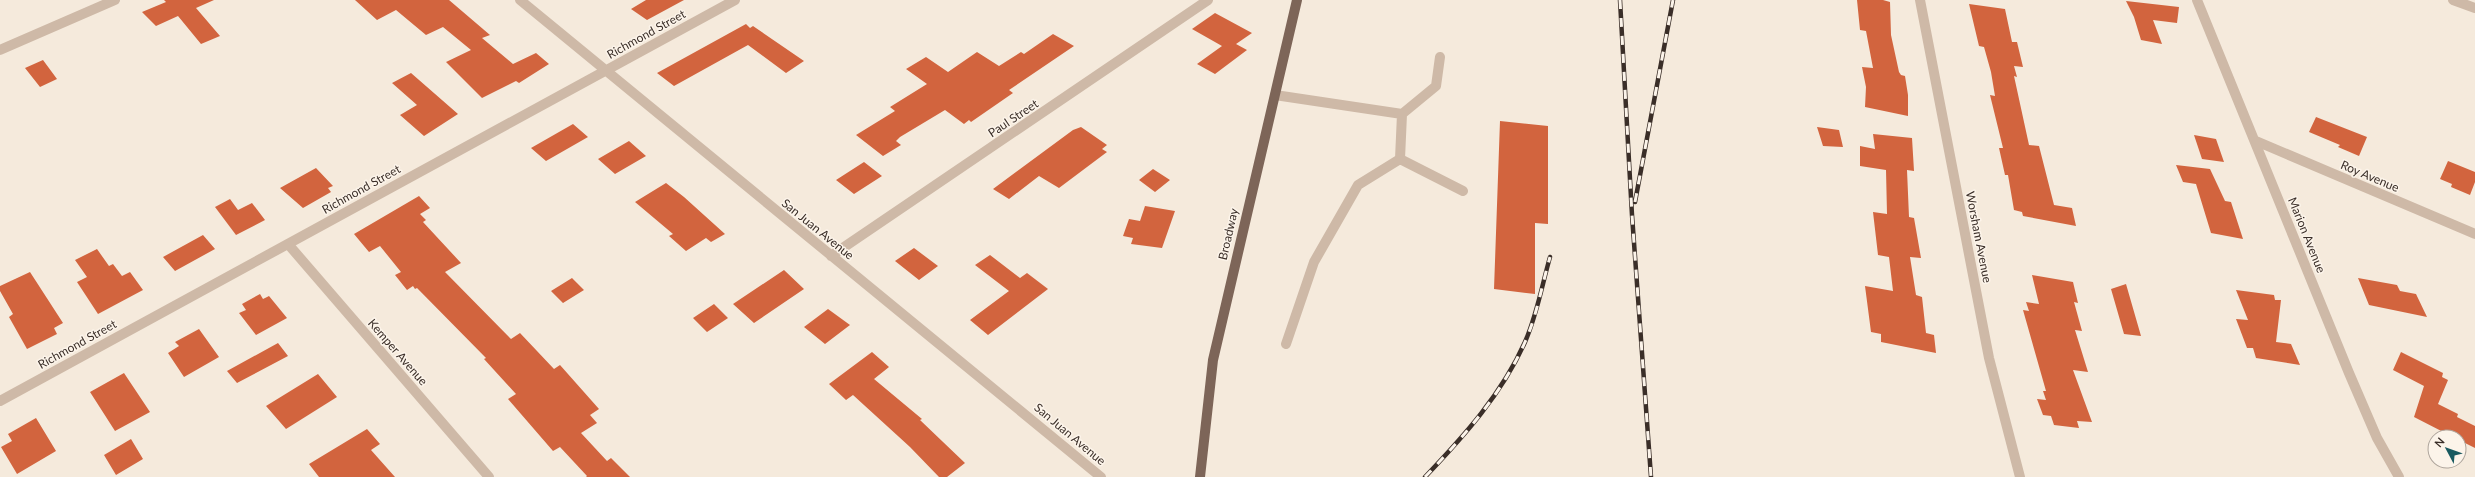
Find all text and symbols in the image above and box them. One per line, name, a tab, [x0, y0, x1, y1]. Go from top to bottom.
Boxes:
street label: Richmond Street	[604, 6, 689, 62]
street label: Paul Street	[985, 95, 1041, 140]
street label: Roy Avenue	[2339, 157, 2401, 195]
street label: Richmond Street	[319, 161, 404, 217]
street label: Worsham Avenue	[1963, 190, 1995, 284]
street label: San Juan Avenue	[779, 195, 857, 263]
street label: Marion Avenue	[2285, 195, 2329, 275]
street label: Broadway	[1215, 206, 1241, 261]
street label: Richmond Street	[35, 316, 120, 372]
street label: Kemper Avenue	[365, 316, 431, 388]
street label: San Juan Avenue	[1031, 400, 1109, 468]
north arrow	[2427, 429, 2467, 469]
text: N	[2431, 435, 2447, 450]

